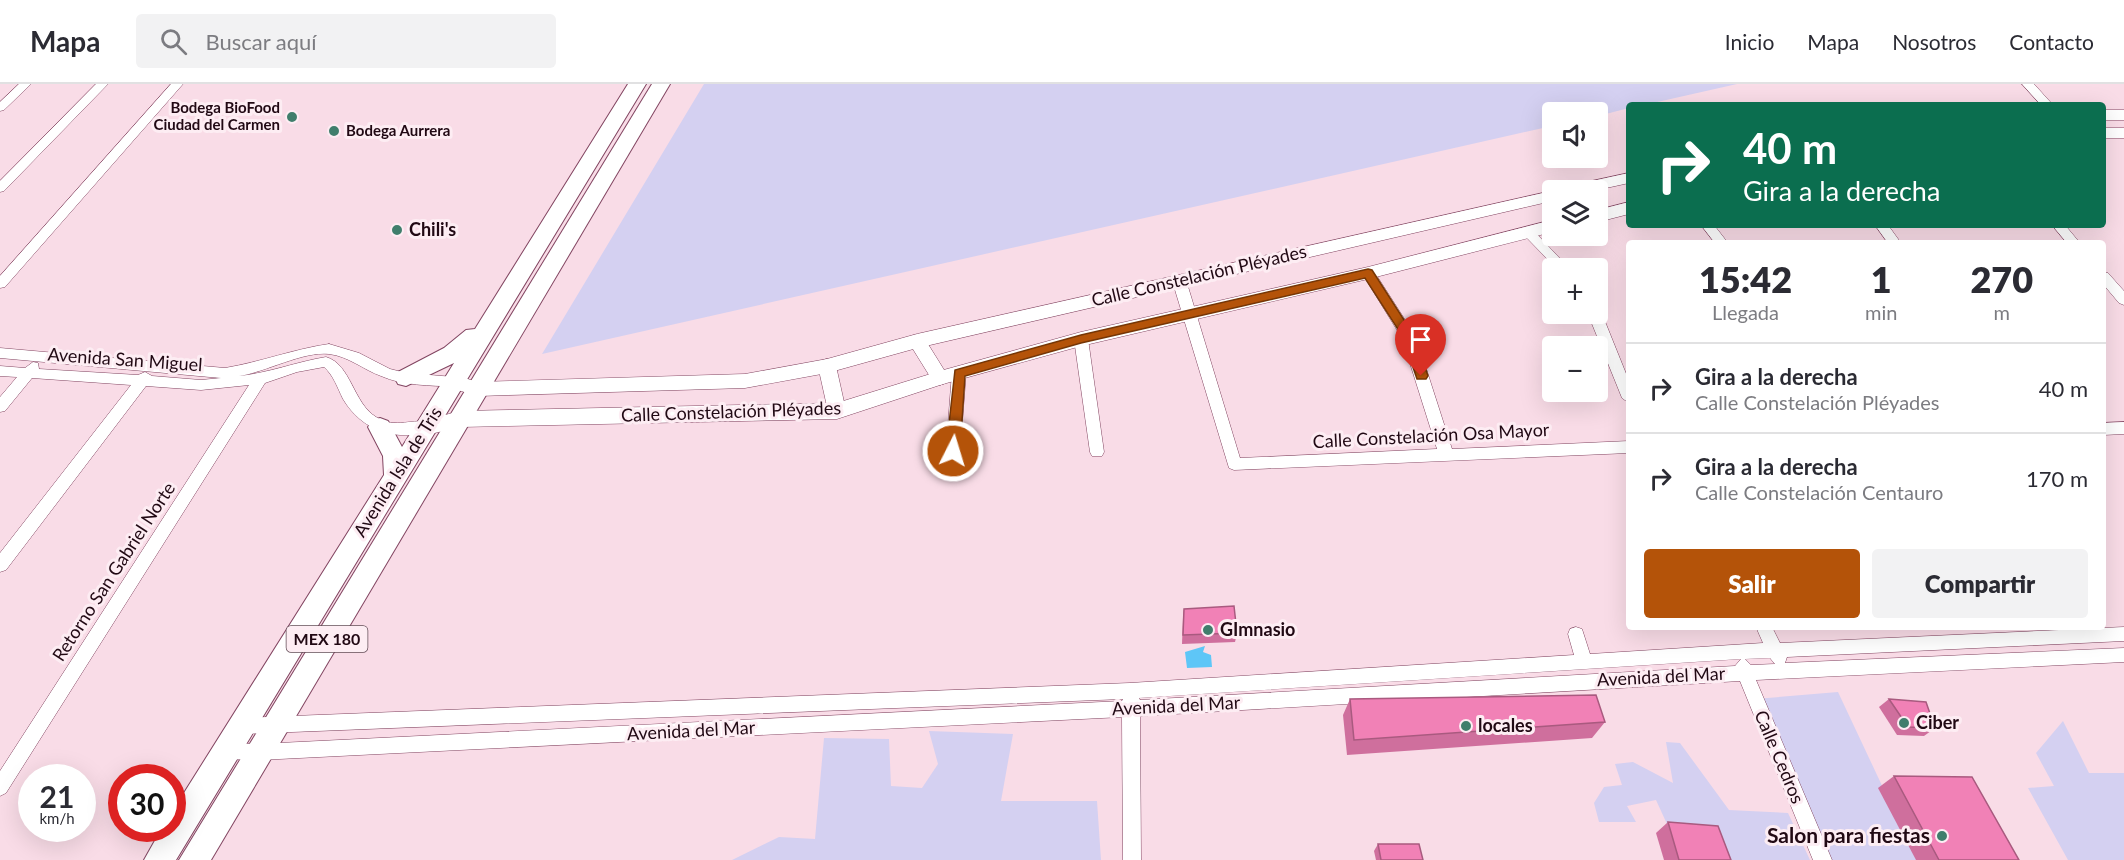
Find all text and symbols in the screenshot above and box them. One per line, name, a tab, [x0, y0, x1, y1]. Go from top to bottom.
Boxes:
search box	[136, 14, 556, 68]
text: Mapa	[30, 24, 100, 58]
icon: search	[157, 25, 190, 58]
text: Buscar aquí	[205, 28, 317, 55]
text: Inicio	[1725, 29, 1774, 54]
text: Mapa	[1807, 29, 1859, 54]
text: Nosotros	[1892, 29, 1976, 54]
text: Contacto	[2009, 29, 2094, 54]
place label: Bodega BioFood Ciudad del Carmen	[153, 98, 280, 133]
map controls	[1542, 102, 1608, 402]
button: sound	[1542, 102, 1608, 168]
marker: Bodega BioFood Ciudad del Carmen	[285, 110, 299, 124]
place label: Bodega Aurrera	[346, 121, 450, 139]
text: 40 m	[1743, 123, 1837, 173]
marker: Bodega Aurrera	[327, 124, 341, 138]
icon: right	[1644, 126, 1722, 204]
text: Gira a la derecha	[1743, 174, 1940, 207]
button: layers	[1542, 180, 1608, 246]
place label: Chili's	[409, 218, 456, 240]
marker: Chili's	[390, 223, 404, 237]
street label: Calle Constelación Pléyades	[1089, 240, 1309, 310]
text: 15:42	[1699, 257, 1792, 301]
text: 1	[1871, 257, 1892, 301]
text: 270	[1970, 257, 2033, 301]
button: +	[1542, 258, 1608, 324]
text: Llegada	[1712, 300, 1779, 324]
text: min	[1865, 300, 1897, 324]
text: m	[1993, 300, 2010, 324]
pin	[1395, 314, 1446, 376]
icon: arrive	[1404, 323, 1437, 356]
button: −	[1542, 336, 1608, 402]
street label: Avenida San Miguel	[47, 343, 203, 375]
text: Gira a la derecha	[1695, 363, 1858, 390]
icon: right	[1644, 372, 1677, 405]
text: 40 m	[2039, 375, 2088, 402]
text: Calle Constelación Pléyades	[1695, 390, 1940, 414]
street label: Calle Constelación Pléyades	[621, 396, 842, 426]
street label: Avenida Isla de Tris	[348, 402, 446, 541]
street label: Calle Constelación Osa Mayor	[1312, 418, 1550, 452]
position arrow	[921, 419, 985, 483]
text: Gira a la derecha	[1695, 453, 1858, 480]
icon: right	[1644, 462, 1677, 495]
text: 170 m	[2026, 465, 2088, 492]
street label: Retorno San Gabriel Norte	[47, 478, 179, 665]
text: Calle Constelación Centauro	[1695, 480, 1943, 504]
button: Salir	[1644, 549, 1860, 618]
button: Compartir	[1872, 549, 2088, 618]
place label: GImnasio	[1220, 618, 1295, 640]
marker: GImnasio	[1201, 623, 1215, 637]
road number: MEX 180	[286, 626, 368, 652]
street label: Avenida del Mar	[1596, 662, 1726, 690]
street label: Avenida del Mar	[1111, 691, 1241, 719]
street label: Calle Cedros	[1750, 707, 1810, 807]
place label: Ciber	[1916, 711, 1959, 733]
place label: locales	[1478, 714, 1533, 736]
street label: Avenida del Mar	[626, 716, 756, 744]
marker: Ciber	[1897, 716, 1911, 730]
marker: locales	[1459, 719, 1473, 733]
speed limit sign: 30	[108, 764, 186, 842]
text: 21	[40, 778, 74, 814]
text: km/h	[39, 809, 75, 827]
place label: Salon para fiestas	[1767, 822, 1930, 847]
marker: Salon para fiestas	[1935, 829, 1949, 843]

